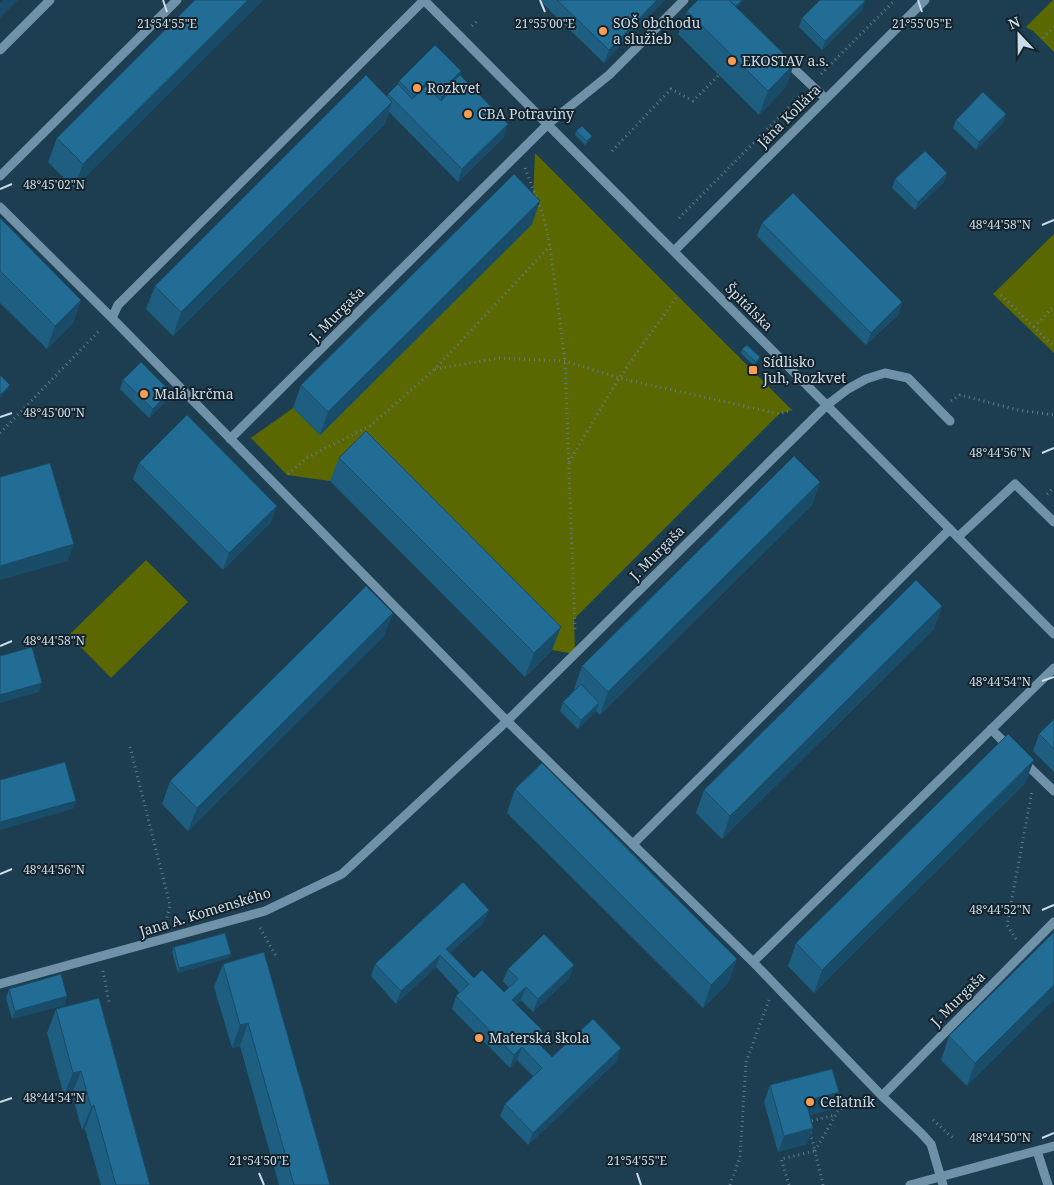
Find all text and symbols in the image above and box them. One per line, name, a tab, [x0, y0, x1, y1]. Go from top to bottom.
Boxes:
north arrow	[994, 10, 1044, 60]
text: N	[1005, 12, 1023, 33]
place label: SOŠ obchodu a služieb	[613, 13, 700, 48]
text: 21°54'55"E	[137, 15, 197, 32]
text: 21°55'00"E	[515, 15, 575, 32]
text: 21°55'05"E	[892, 15, 952, 32]
marker: SOŠ obchodu a služieb	[597, 25, 609, 37]
place label: EKOSTAV a.s.	[742, 51, 829, 70]
marker: EKOSTAV a.s.	[726, 55, 738, 67]
place label: Rozkvet	[427, 78, 480, 97]
street label: Jána Kollára	[752, 80, 824, 152]
marker: Rozkvet	[411, 82, 423, 94]
place label: CBA Potraviny	[478, 104, 574, 123]
marker: CBA Potraviny	[462, 108, 474, 120]
text: 48°45'02"N	[23, 176, 85, 193]
text: 48°44'58"N	[969, 216, 1031, 233]
street label: Špitálska	[721, 279, 777, 335]
street label: J. Murgaša	[304, 282, 368, 346]
place label: Sídlisko Juh, Rozkvet	[762, 352, 846, 387]
marker: Sídlisko Juh, Rozkvet	[747, 364, 759, 376]
place label: Malá krčma	[154, 384, 234, 403]
marker: Malá krčma	[138, 388, 150, 400]
text: 48°45'00"N	[23, 404, 85, 421]
text: 48°44'56"N	[969, 444, 1031, 461]
street label: J. Murgaša	[624, 521, 688, 585]
text: 48°44'58"N	[23, 632, 85, 649]
text: 48°44'54"N	[969, 673, 1031, 690]
text: 48°44'56"N	[23, 861, 85, 878]
street label: Jana A. Komenského	[136, 882, 273, 941]
text: 48°44'52"N	[969, 901, 1031, 918]
street label: J. Murgaša	[925, 967, 989, 1031]
place label: Materská škola	[489, 1028, 590, 1047]
marker: Materská škola	[473, 1032, 485, 1044]
text: 48°44'54"N	[23, 1089, 85, 1106]
place label: Ceľatník	[820, 1092, 876, 1111]
marker: Ceľatník	[804, 1096, 816, 1108]
text: 48°44'50"N	[969, 1129, 1031, 1146]
text: 21°54'50"E	[229, 1152, 289, 1169]
text: 21°54'55"E	[607, 1152, 667, 1169]

